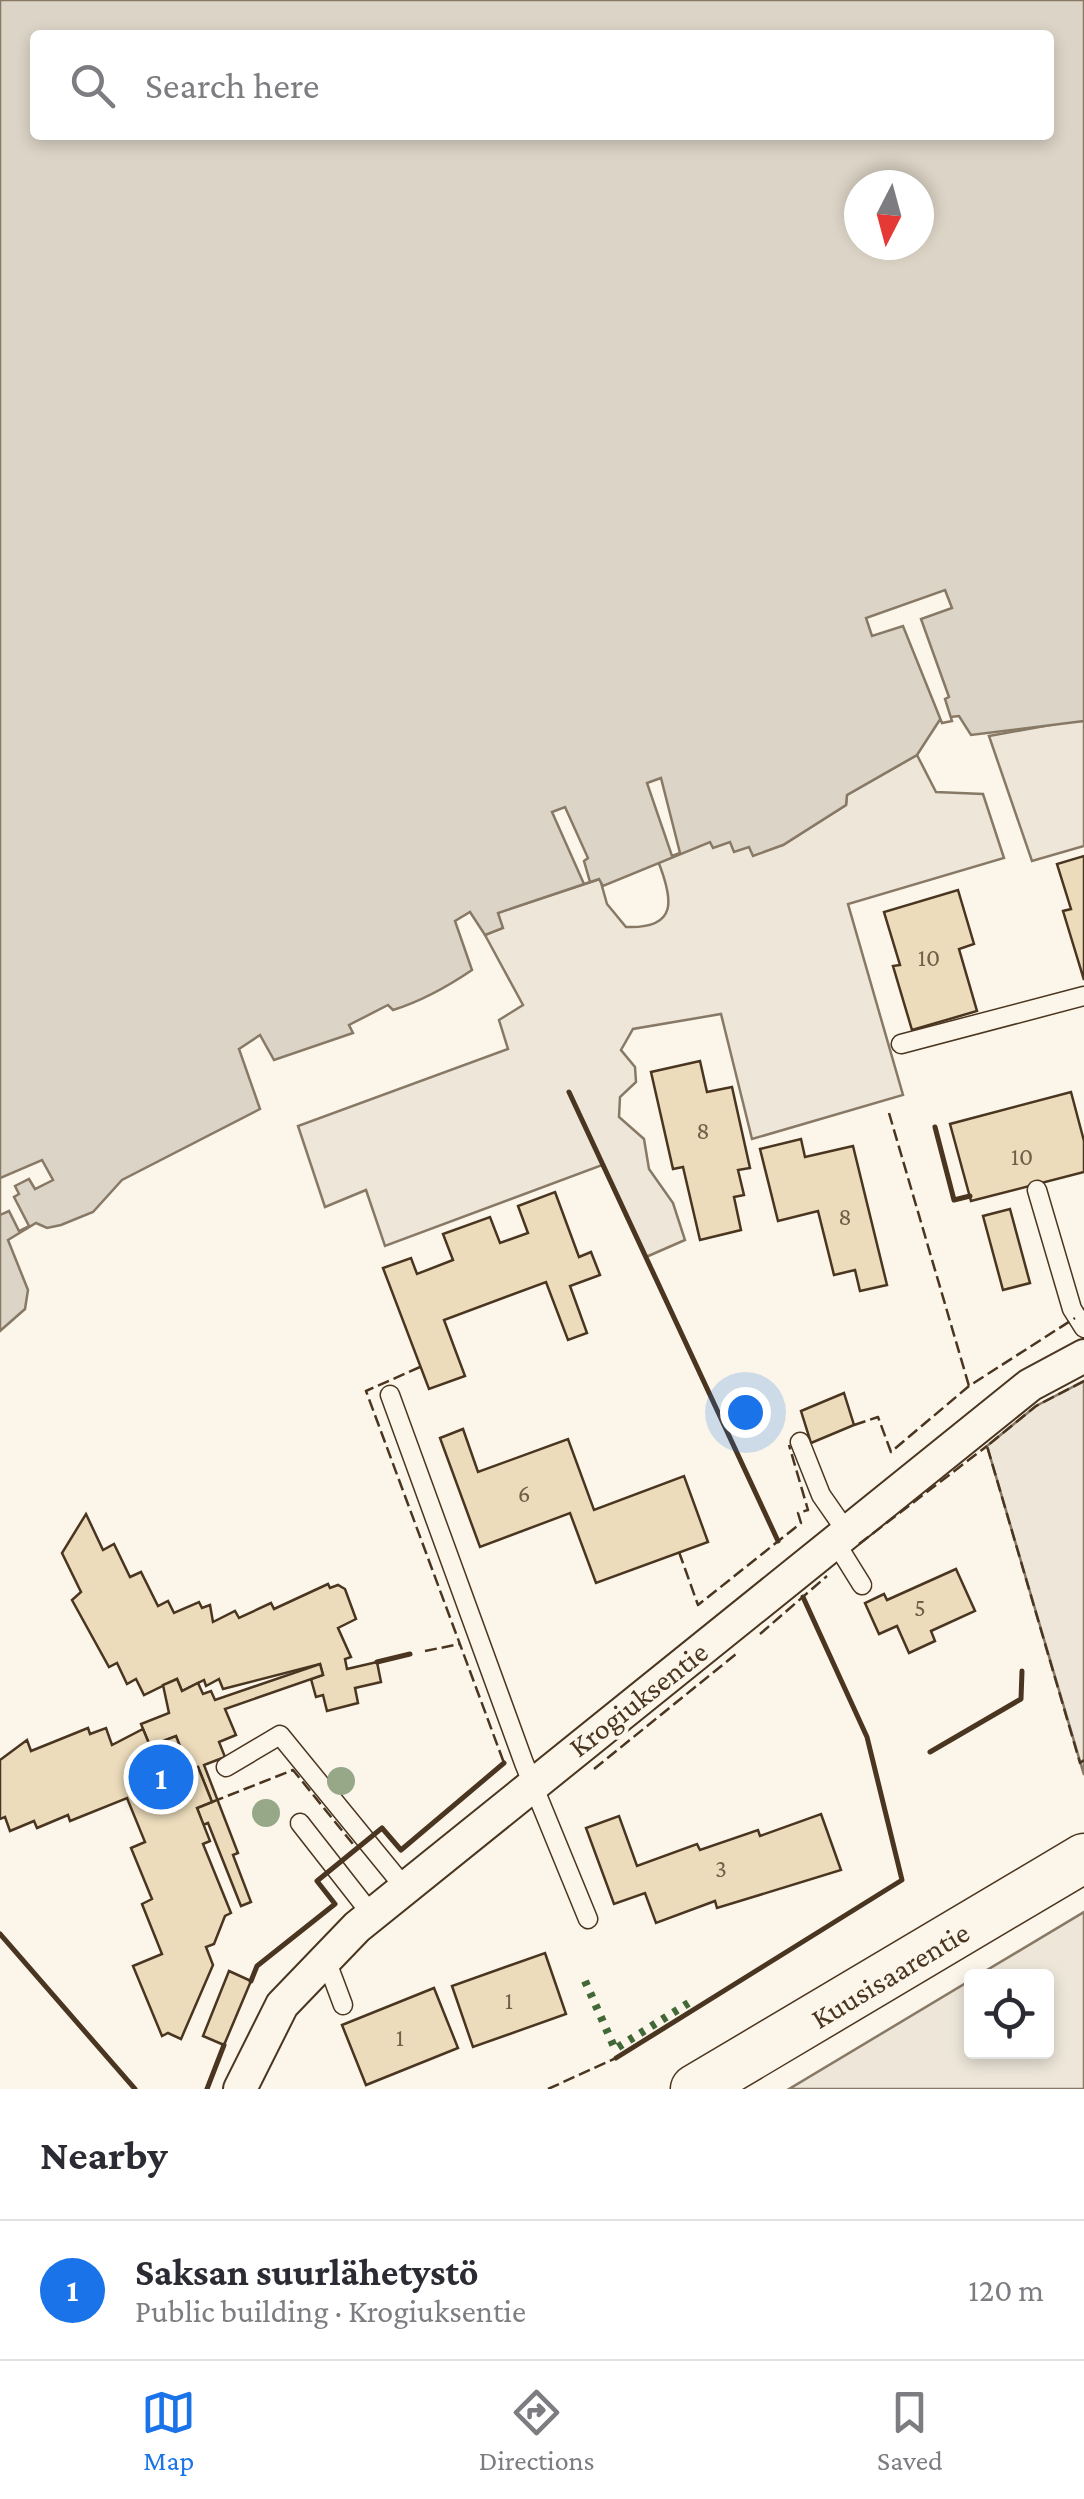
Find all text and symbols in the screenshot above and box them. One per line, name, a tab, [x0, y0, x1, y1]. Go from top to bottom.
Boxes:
search box	[30, 30, 1054, 140]
icon: search	[65, 58, 120, 113]
text: Search here	[145, 64, 319, 106]
north arrow	[844, 170, 934, 260]
house number: 10	[918, 944, 940, 971]
house number: 8	[696, 1117, 710, 1144]
house number: 10	[1011, 1143, 1033, 1170]
house number: 8	[838, 1203, 852, 1230]
your location	[720, 1387, 771, 1438]
house number: 6	[518, 1480, 530, 1507]
house number: 5	[914, 1594, 926, 1621]
street label: Krogiuksentie	[562, 1635, 714, 1764]
pin: 1	[128, 1740, 194, 1814]
house number: 3	[715, 1855, 727, 1882]
street label: Kuusisaarentie	[805, 1915, 975, 2035]
map controls	[964, 1969, 1054, 2059]
button: locate	[964, 1969, 1054, 2059]
house number: 1	[505, 1987, 513, 2014]
house number: 1	[396, 2024, 404, 2051]
text: Nearby	[40, 2131, 168, 2178]
text: Saksan suurlähetystö	[135, 2251, 478, 2293]
text: 1	[67, 2272, 78, 2308]
text: 120 m	[968, 2272, 1044, 2308]
text: Public building · Krogiuksentie	[135, 2293, 526, 2329]
tab: Map	[141, 2385, 196, 2476]
tab: Directions	[479, 2385, 595, 2476]
tab: Saved	[877, 2385, 943, 2476]

